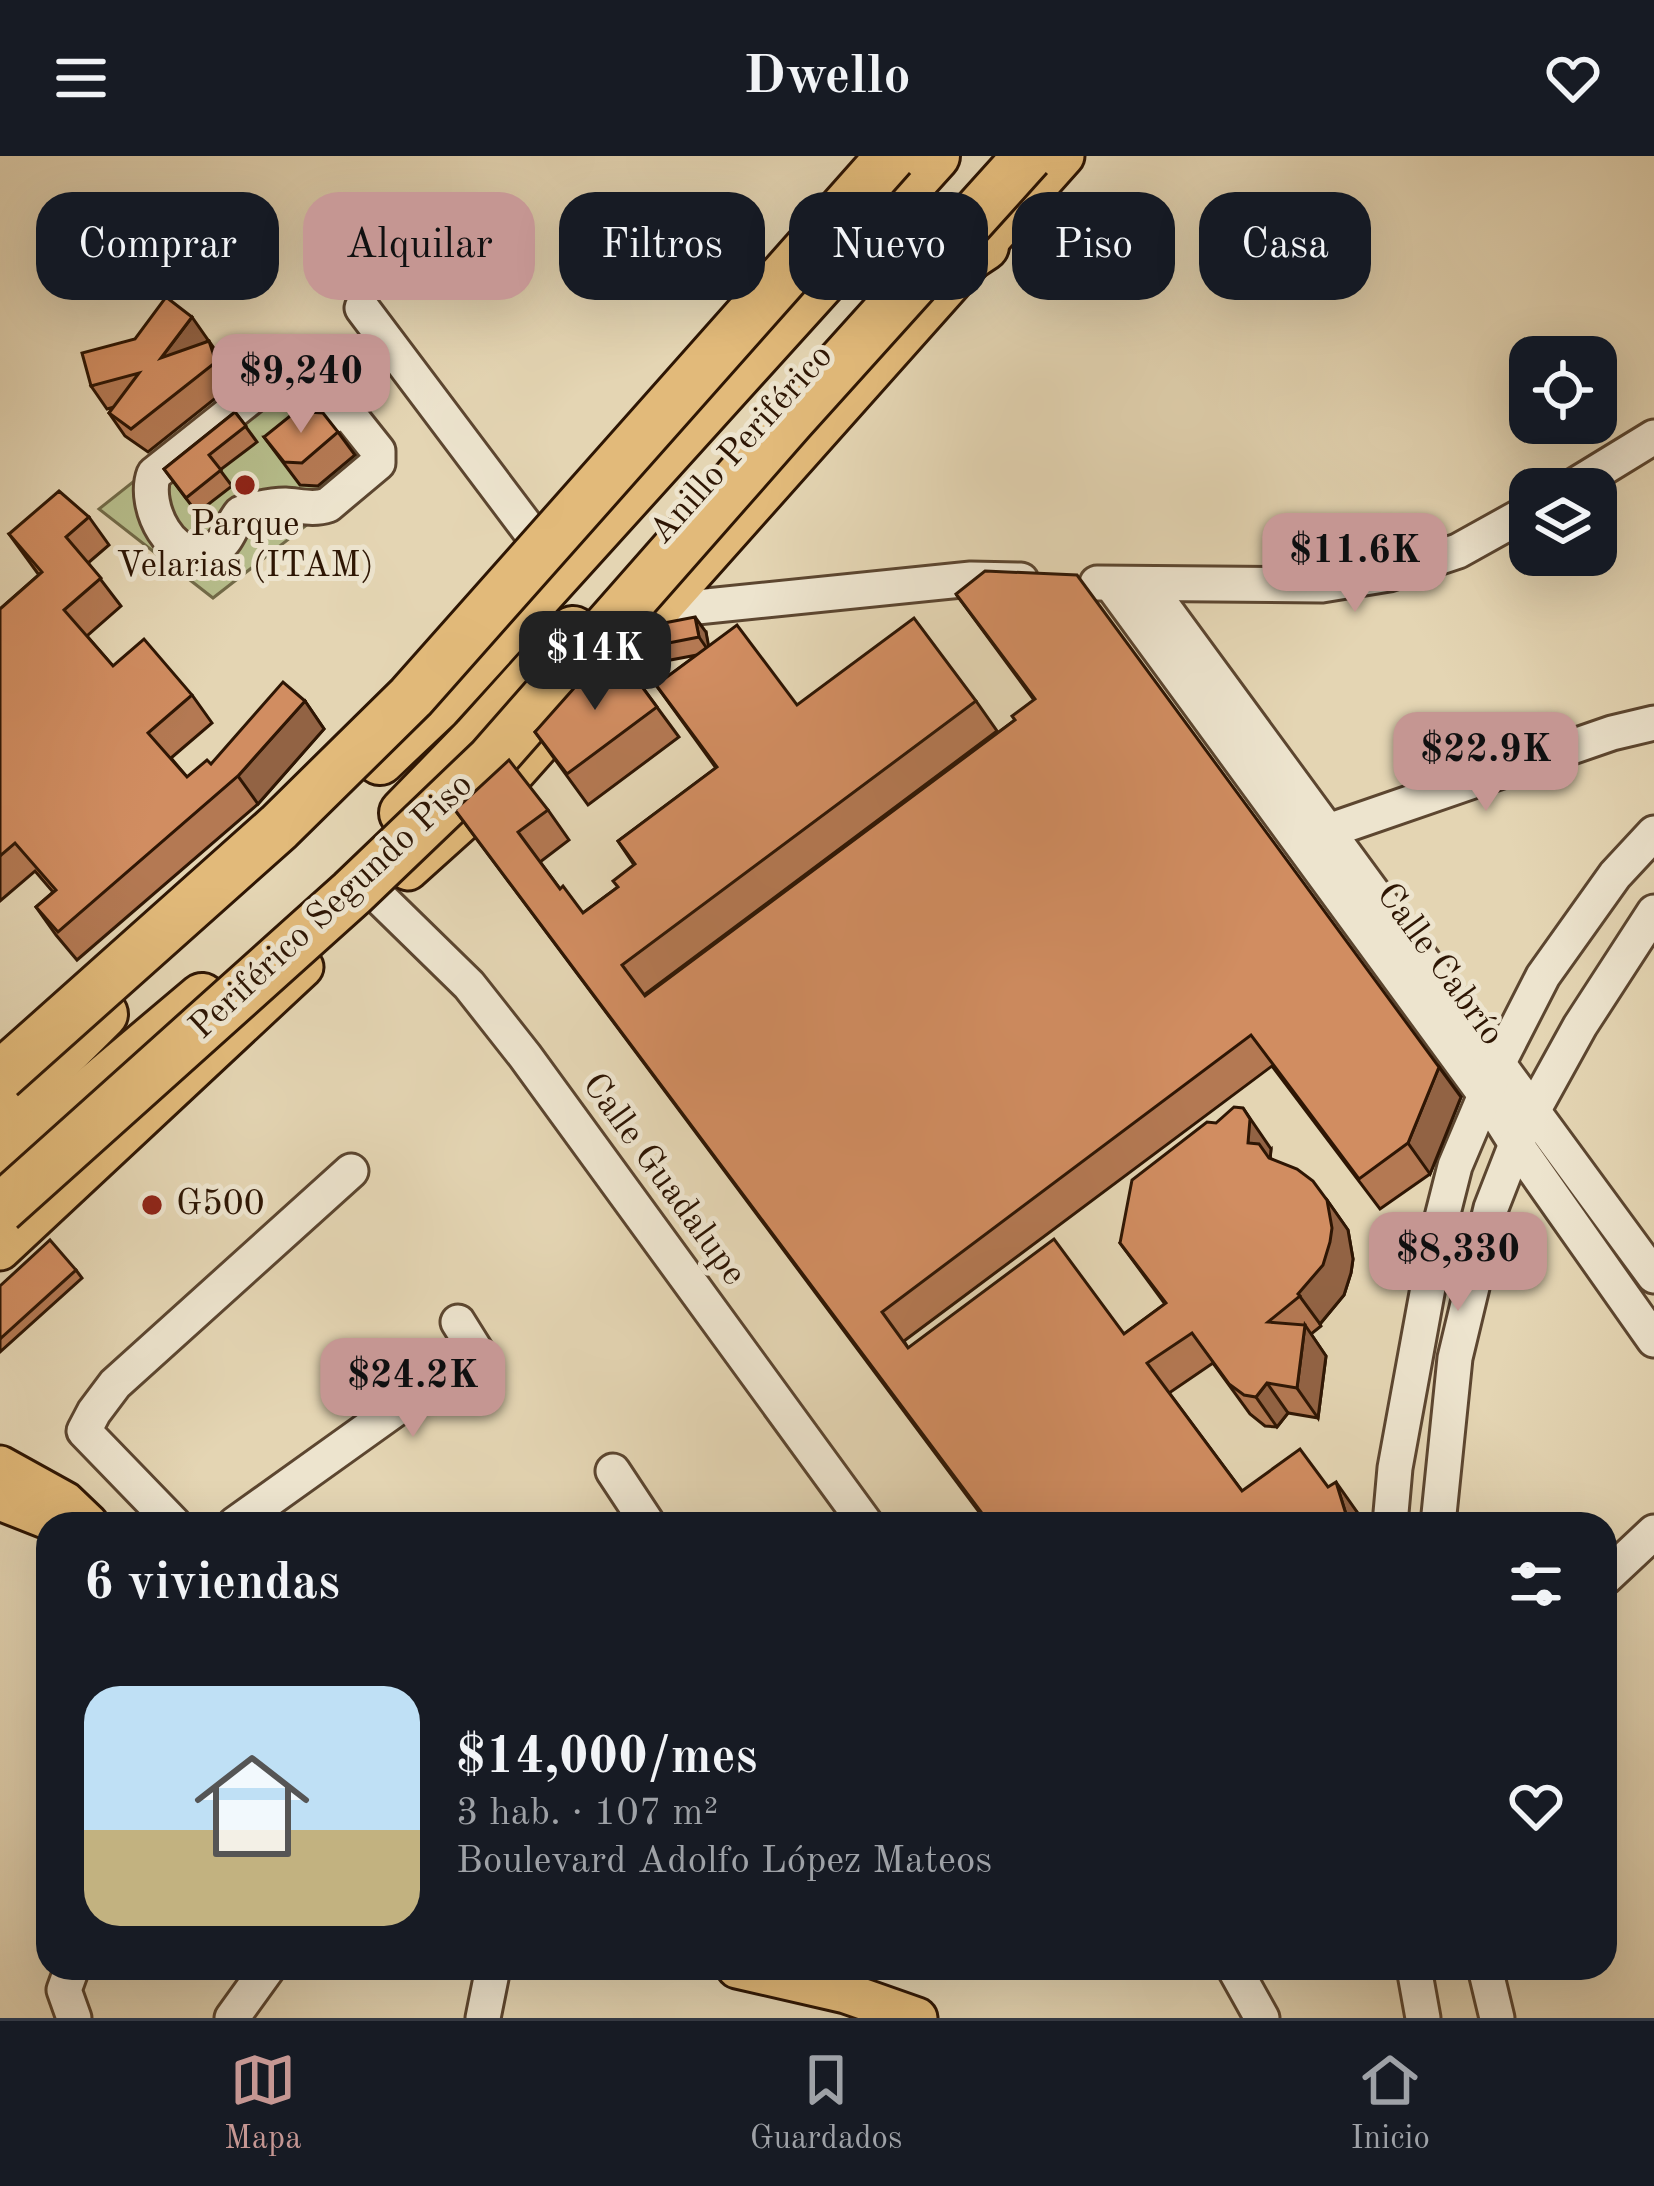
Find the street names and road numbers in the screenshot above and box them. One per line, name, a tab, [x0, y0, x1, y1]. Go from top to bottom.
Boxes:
street label: Anillo Periférico	[644, 339, 840, 551]
street label: Periférico Segundo Piso	[184, 767, 480, 1047]
street label: Calle Cabrío	[1368, 877, 1510, 1053]
street label: Calle Guadalupe	[574, 1068, 752, 1292]

